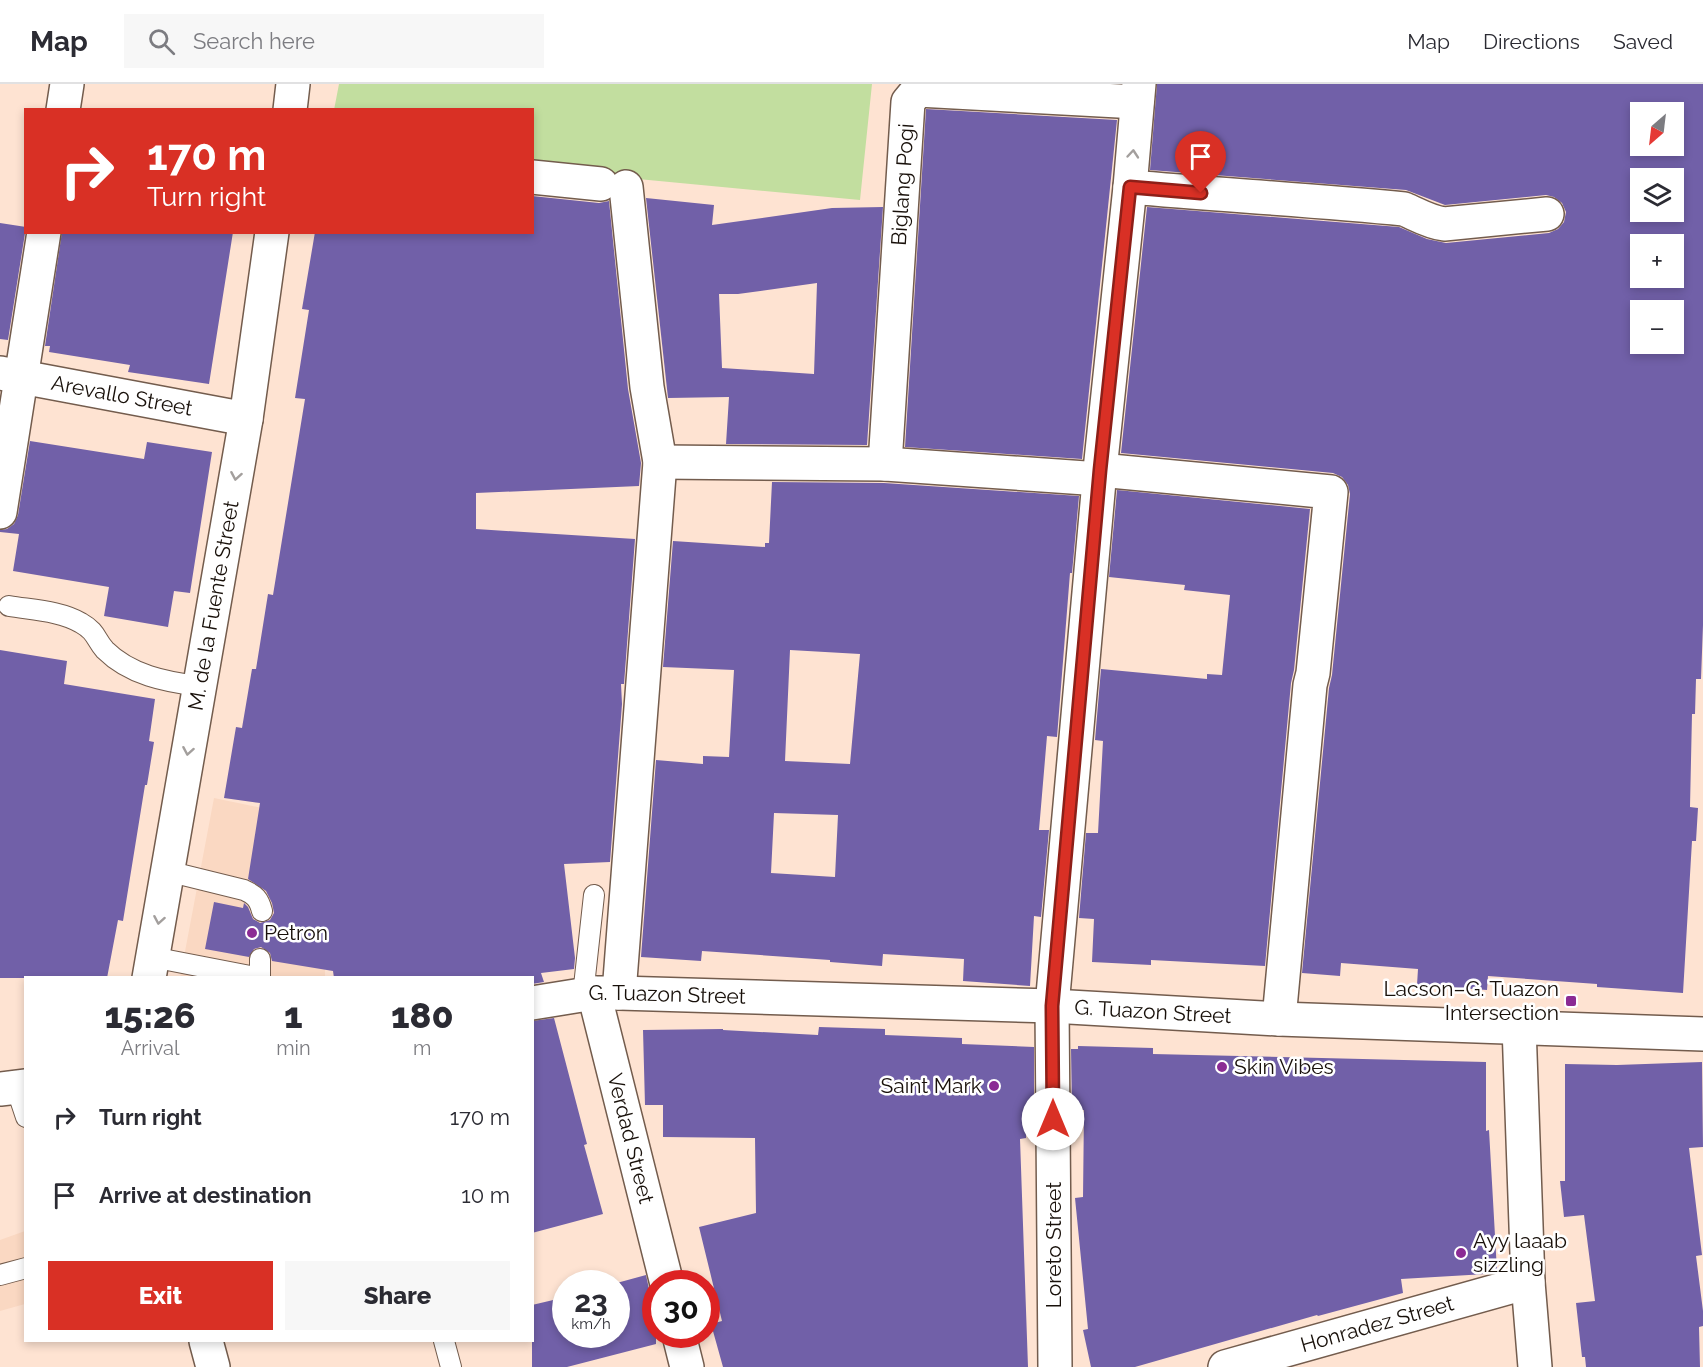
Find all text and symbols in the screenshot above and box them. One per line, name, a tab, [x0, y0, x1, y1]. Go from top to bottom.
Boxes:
search box	[124, 14, 544, 68]
text: Map	[30, 25, 88, 58]
icon: search	[145, 25, 178, 58]
text: Search here	[193, 28, 315, 54]
text: Map	[1407, 29, 1450, 54]
text: Directions	[1483, 29, 1580, 54]
text: Saved	[1613, 29, 1673, 54]
north arrow	[1630, 102, 1684, 156]
map controls	[1630, 102, 1684, 354]
street label: Biglang Pogi	[886, 123, 919, 246]
text: 170 m	[147, 131, 266, 180]
pin	[1175, 131, 1226, 193]
icon: right	[48, 132, 126, 210]
icon: arrive	[1184, 140, 1217, 173]
one-way arrow	[1126, 149, 1139, 158]
button: layers	[1630, 168, 1684, 222]
text: Turn right	[147, 181, 266, 212]
button: +	[1630, 234, 1684, 288]
button: −	[1630, 300, 1684, 354]
street label: Arevallo Street	[49, 370, 195, 421]
one-way arrow	[230, 471, 242, 481]
street label: M. de la Fuente Street	[183, 499, 244, 712]
one-way arrow	[182, 746, 195, 756]
one-way arrow	[153, 914, 166, 924]
place label: Petron	[264, 920, 328, 945]
marker: Petron	[245, 926, 259, 940]
place label: Lacson–G. Tuazon Intersection	[1383, 976, 1559, 1025]
street label: G. Tuazon Street	[589, 980, 746, 1009]
text: 15:26	[104, 994, 196, 1036]
text: 1	[284, 994, 303, 1036]
text: 180	[391, 994, 454, 1036]
street label: G. Tuazon Street	[1074, 994, 1232, 1028]
marker: Lacson–G. Tuazon Intersection	[1564, 994, 1578, 1008]
text: Arrival	[121, 1036, 179, 1060]
text: min	[276, 1036, 311, 1060]
text: m	[413, 1036, 431, 1060]
place label: Skin Vibes	[1234, 1054, 1334, 1079]
marker: Skin Vibes	[1215, 1060, 1229, 1074]
street label: Verdad Street	[603, 1071, 659, 1206]
place label: Saint Mark	[880, 1073, 982, 1098]
marker: Saint Mark	[987, 1079, 1001, 1093]
position arrow	[1021, 1087, 1085, 1151]
icon: right	[48, 1101, 81, 1134]
text: Turn right	[99, 1104, 202, 1130]
text: 170 m	[450, 1104, 510, 1130]
icon: arrive	[48, 1179, 81, 1212]
text: Arrive at destination	[99, 1182, 312, 1208]
text: 10 m	[461, 1182, 510, 1208]
street label: Loreto Street	[1041, 1182, 1066, 1308]
place label: Ayy laaab sizzling	[1473, 1228, 1567, 1277]
marker: Ayy laaab sizzling	[1454, 1246, 1468, 1260]
button: Exit	[48, 1261, 273, 1330]
button: Share	[285, 1261, 510, 1330]
speed limit sign: 30	[642, 1270, 720, 1348]
text: 23	[574, 1284, 608, 1319]
street label: Honradez Street	[1298, 1290, 1456, 1357]
text: km/h	[571, 1315, 611, 1333]

